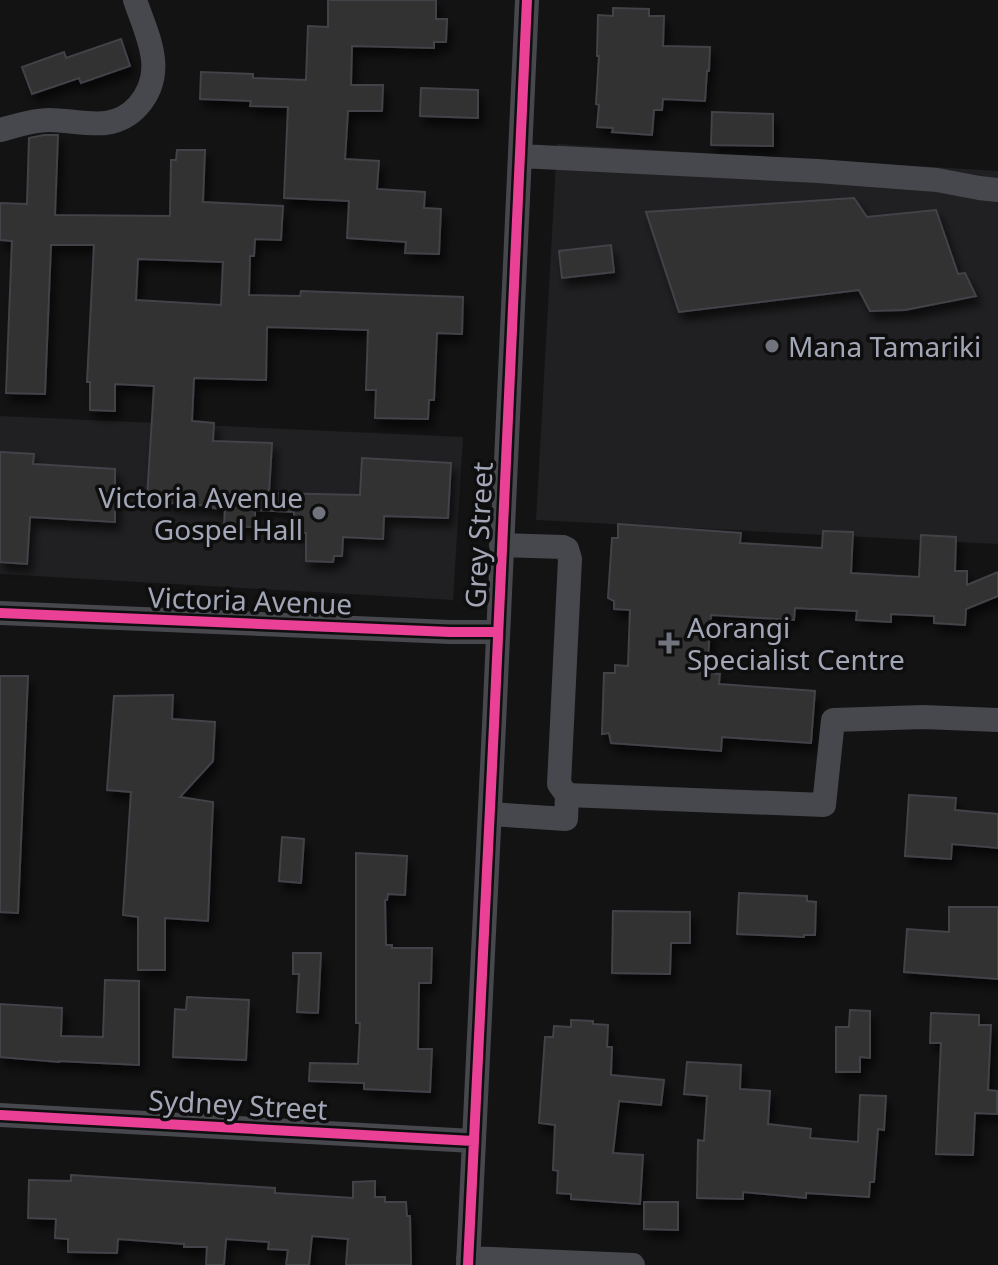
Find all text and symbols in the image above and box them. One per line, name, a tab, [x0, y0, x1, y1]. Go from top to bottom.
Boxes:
place label: Mana Tamariki	[788, 327, 981, 365]
marker: Mana Tamariki	[763, 337, 781, 355]
street label: Grey Street	[455, 461, 501, 609]
place label: Victoria Avenue Gospel Hall	[98, 478, 303, 548]
marker: Victoria Avenue Gospel Hall	[310, 504, 328, 522]
street label: Victoria Avenue	[147, 577, 353, 623]
place label: Aorangi Specialist Centre	[687, 608, 905, 678]
marker: Aorangi Specialist Centre	[658, 632, 680, 654]
street label: Sydney Street	[148, 1080, 328, 1128]

